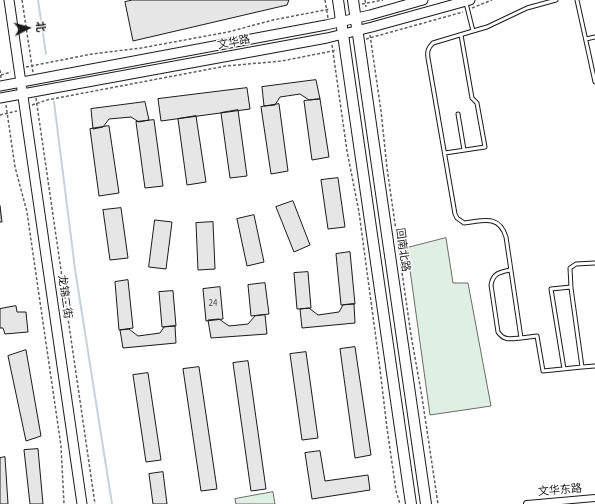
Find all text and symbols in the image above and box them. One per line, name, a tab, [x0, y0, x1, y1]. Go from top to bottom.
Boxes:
north arrow	[8, 8, 48, 48]
text: 北	[32, 20, 48, 33]
street label: 文华路	[217, 33, 251, 53]
street label: 回南北路	[392, 227, 412, 273]
street label: 龙锦二街	[54, 274, 74, 320]
house number: 24	[209, 299, 217, 309]
street label: 文华东路	[538, 483, 582, 499]

